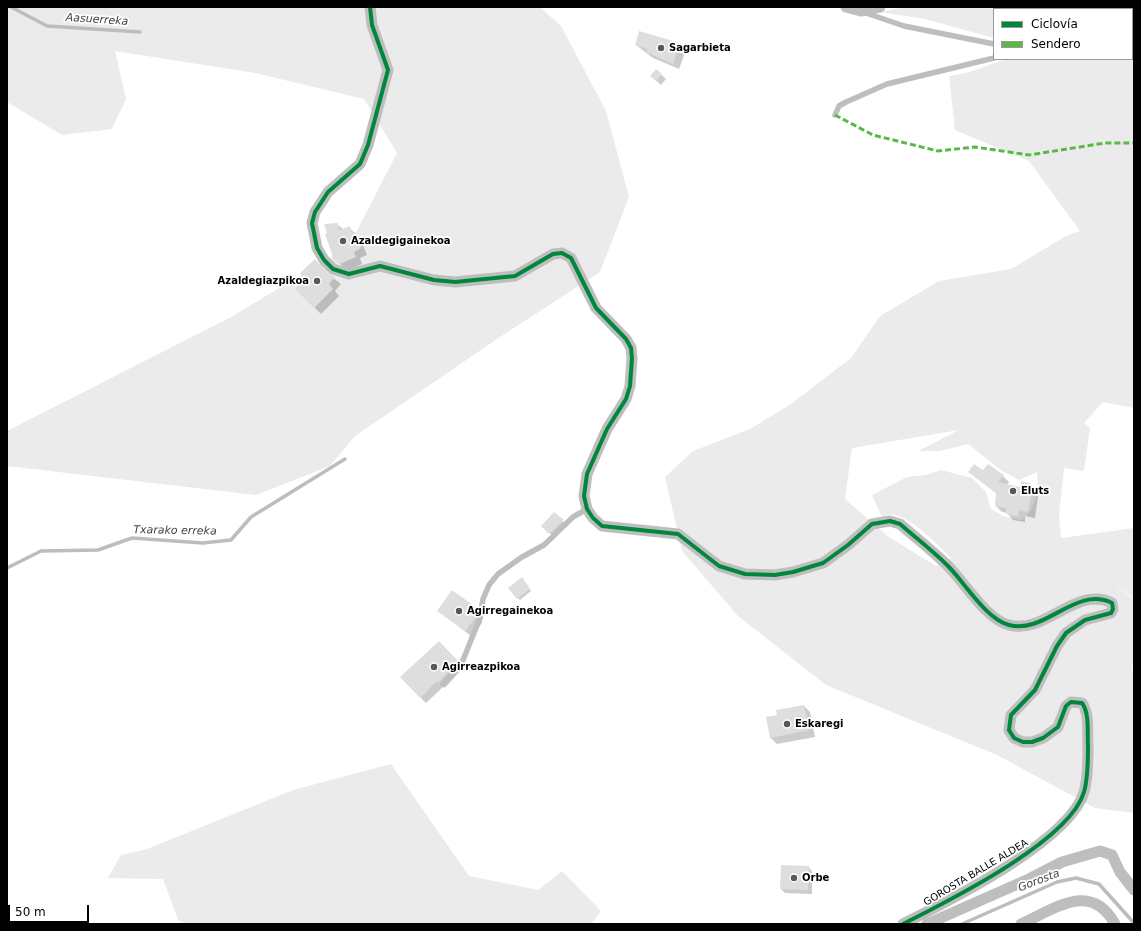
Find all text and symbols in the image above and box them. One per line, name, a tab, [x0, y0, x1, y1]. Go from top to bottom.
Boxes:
legend	[993, 8, 1133, 60]
water label: Aasuerreka	[65, 11, 129, 29]
text: Ciclovía	[1031, 17, 1078, 31]
text: Sendero	[1031, 37, 1081, 51]
place label: Sagarbieta	[669, 42, 731, 54]
marker: Sagarbieta	[656, 43, 666, 53]
place label: Azaldegigainekoa	[351, 235, 450, 247]
marker: Azaldegigainekoa	[338, 236, 348, 246]
place label: Azaldegiazpikoa	[218, 275, 309, 287]
marker: Azaldegiazpikoa	[312, 276, 322, 286]
place label: Eluts	[1021, 485, 1049, 497]
marker: Eluts	[1008, 486, 1018, 496]
water label: Txarako erreka	[133, 524, 217, 538]
place label: Agirregainekoa	[467, 605, 553, 617]
marker: Agirregainekoa	[454, 606, 464, 616]
place label: Agirreazpikoa	[442, 661, 520, 673]
marker: Agirreazpikoa	[429, 662, 439, 672]
place label: Eskaregi	[795, 718, 843, 730]
marker: Eskaregi	[782, 719, 792, 729]
street label: GOROSTA BALLE ALDEA	[922, 837, 1030, 909]
water label: Gorosta	[1016, 867, 1062, 895]
place label: Orbe	[802, 872, 829, 884]
marker: Orbe	[789, 873, 799, 883]
scale bar	[10, 897, 91, 923]
text: 50 m	[15, 905, 46, 919]

